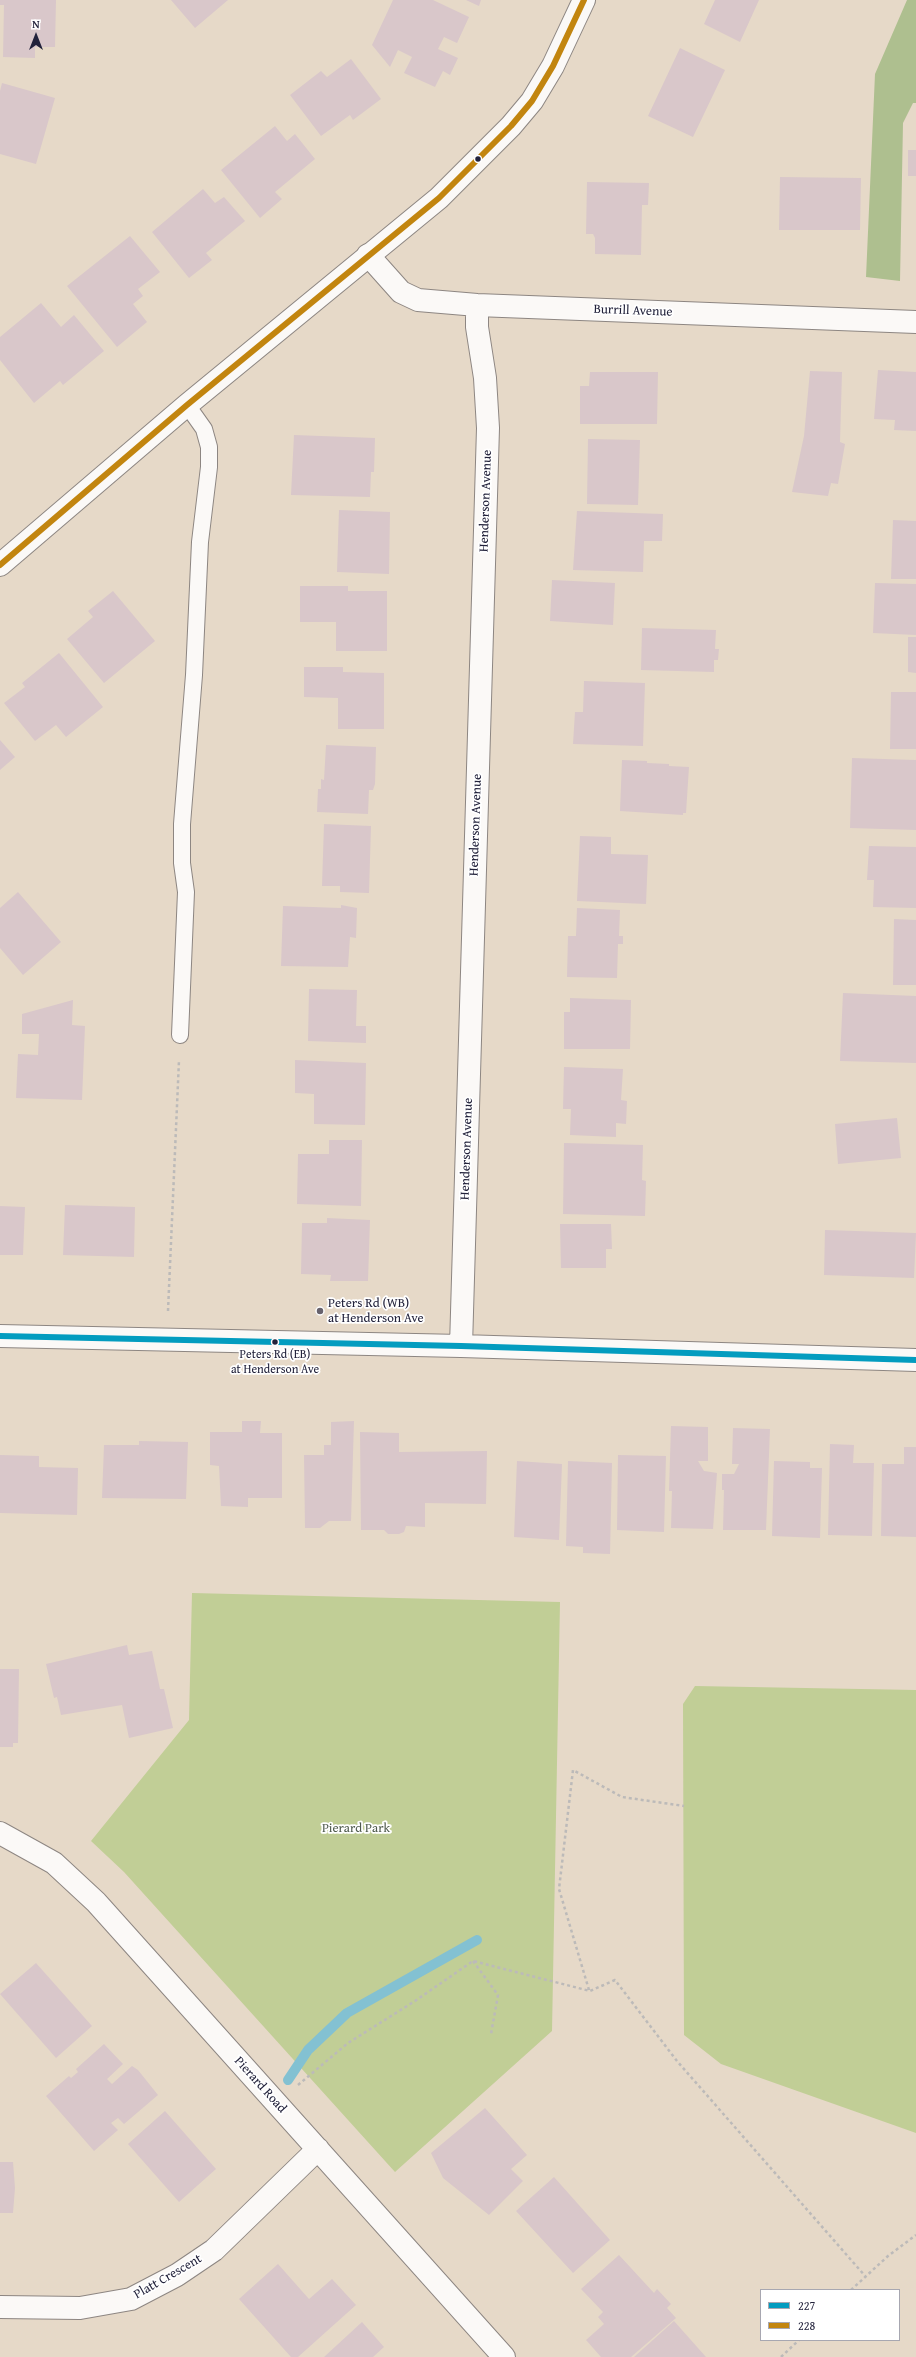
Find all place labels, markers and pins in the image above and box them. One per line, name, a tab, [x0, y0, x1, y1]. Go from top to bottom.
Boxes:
unlabelled marker	[473, 154, 483, 164]
place label: Peters Rd (WB) at Henderson Ave	[328, 1296, 423, 1327]
marker: Peters Rd (WB) at Henderson Ave	[315, 1306, 325, 1316]
marker: Peters Rd (EB) at Henderson Ave	[270, 1337, 280, 1347]
place label: Peters Rd (EB) at Henderson Ave	[231, 1348, 319, 1376]

